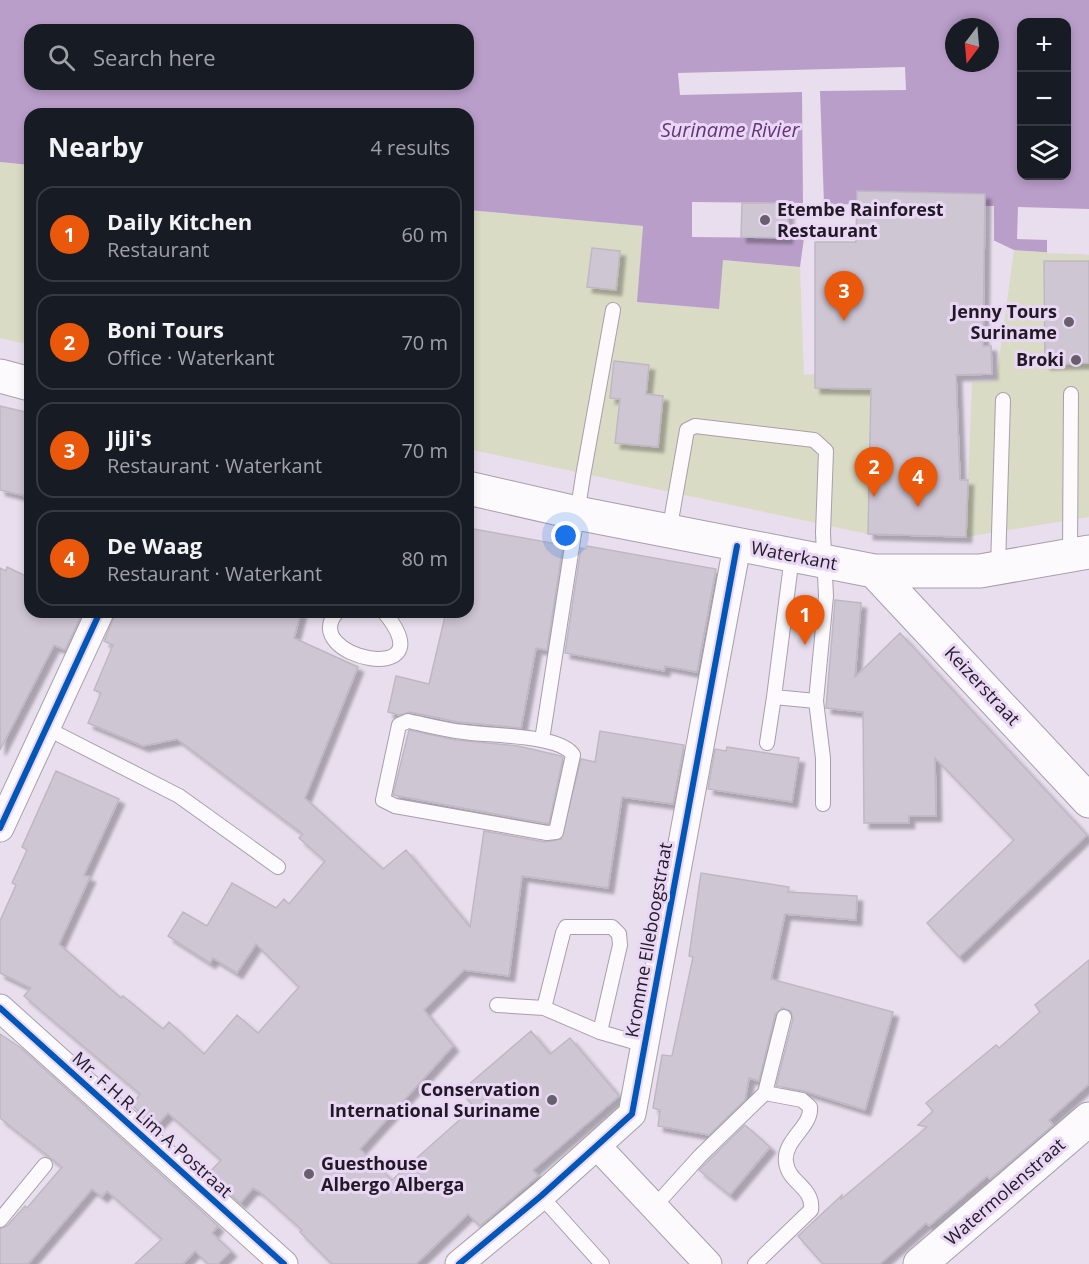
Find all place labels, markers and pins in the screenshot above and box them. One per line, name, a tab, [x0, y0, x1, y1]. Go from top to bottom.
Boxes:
place label: Etembe Rainforest Restaurant	[777, 197, 944, 242]
marker: Etembe Rainforest Restaurant	[758, 213, 772, 227]
pin: 3	[824, 272, 864, 321]
place label: Jenny Tours Suriname	[949, 299, 1057, 344]
marker: Jenny Tours Suriname	[1062, 315, 1076, 329]
place label: Broki	[1016, 347, 1064, 371]
marker: Broki	[1069, 353, 1083, 367]
pin: 2	[854, 448, 894, 497]
pin: 4	[898, 458, 938, 507]
pin: 1	[786, 596, 824, 645]
place label: Conservation International Suriname	[329, 1077, 540, 1122]
marker: Conservation International Suriname	[545, 1093, 559, 1107]
place label: Guesthouse Albergo Alberga	[321, 1151, 464, 1196]
marker: Guesthouse Albergo Alberga	[302, 1167, 316, 1181]

